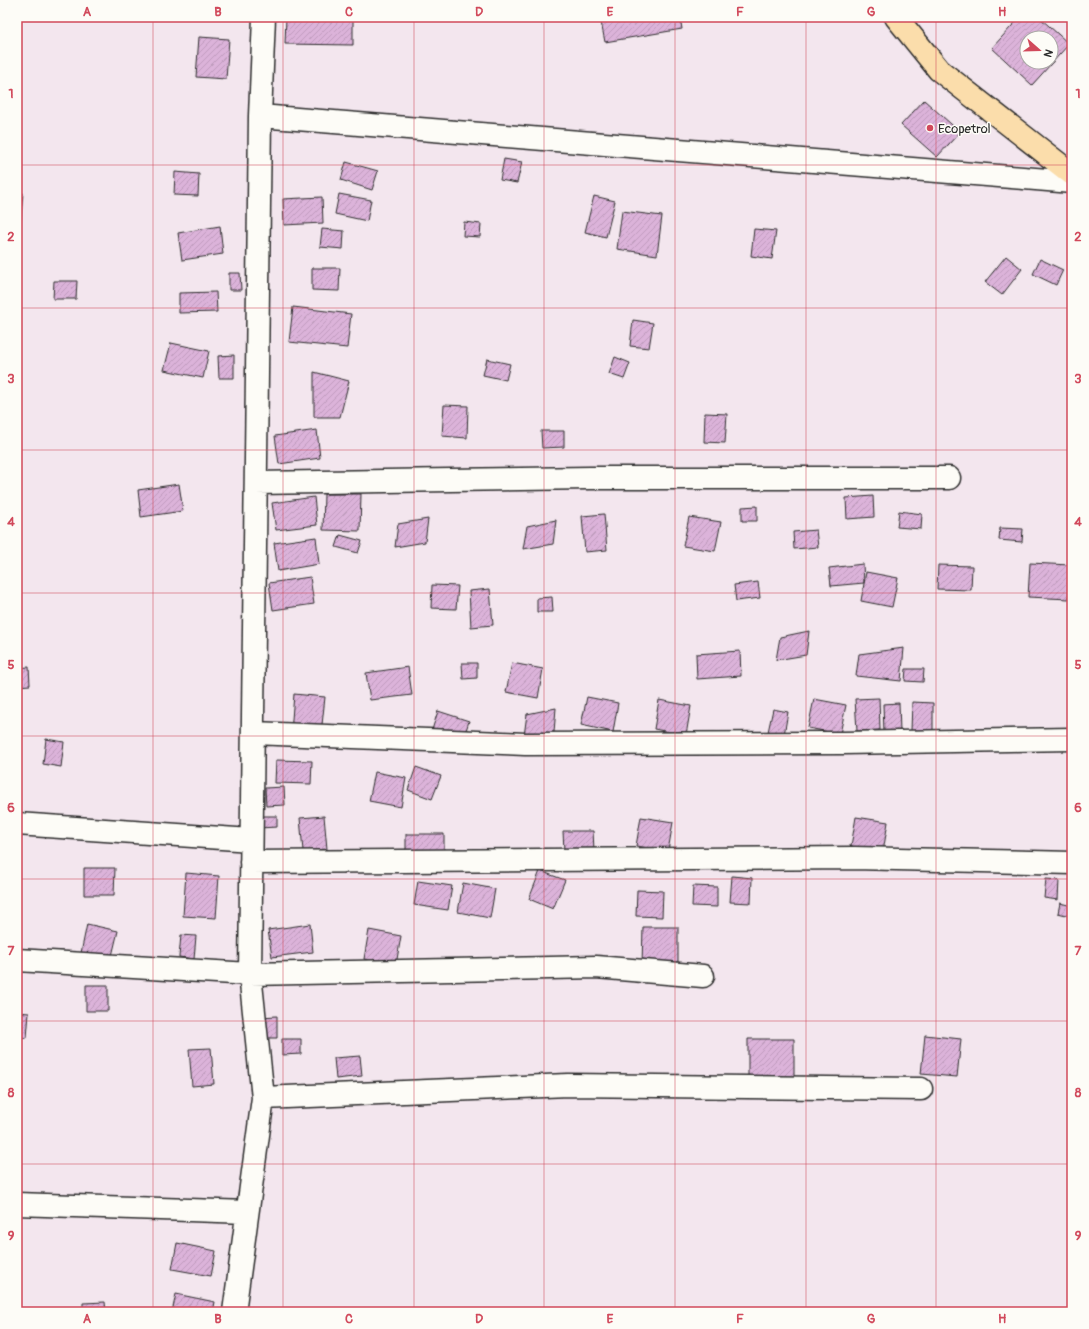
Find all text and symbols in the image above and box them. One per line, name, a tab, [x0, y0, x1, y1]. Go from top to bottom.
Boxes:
text: A	[83, 4, 92, 20]
text: B	[214, 4, 222, 20]
text: C	[345, 4, 353, 20]
text: D	[475, 4, 483, 20]
text: E	[607, 4, 614, 20]
text: F	[736, 4, 744, 20]
text: G	[867, 4, 876, 20]
text: H	[998, 4, 1006, 20]
north arrow	[1019, 30, 1059, 70]
text: N	[1040, 48, 1055, 59]
text: 1	[8, 86, 14, 102]
text: 1	[1075, 86, 1081, 102]
place label: Ecopetrol	[938, 121, 991, 137]
marker: Ecopetrol	[925, 123, 935, 133]
text: 2	[7, 229, 15, 245]
text: 2	[1074, 229, 1082, 245]
text: 3	[7, 371, 15, 387]
text: 3	[1074, 371, 1082, 387]
text: 4	[7, 514, 15, 530]
text: 4	[1074, 514, 1082, 530]
text: 5	[7, 657, 15, 673]
text: 5	[1074, 657, 1082, 673]
text: 6	[7, 800, 15, 816]
text: 6	[1074, 800, 1082, 816]
text: 7	[8, 943, 15, 959]
text: 7	[1075, 943, 1082, 959]
text: 8	[8, 1085, 15, 1101]
text: 8	[1075, 1085, 1082, 1101]
text: 9	[8, 1228, 15, 1244]
text: 9	[1075, 1228, 1082, 1244]
text: A	[83, 1311, 92, 1327]
text: B	[214, 1311, 222, 1327]
text: C	[345, 1311, 353, 1327]
text: D	[475, 1311, 483, 1327]
text: E	[607, 1311, 614, 1327]
text: F	[736, 1311, 744, 1327]
text: G	[867, 1311, 876, 1327]
text: H	[998, 1311, 1006, 1327]

